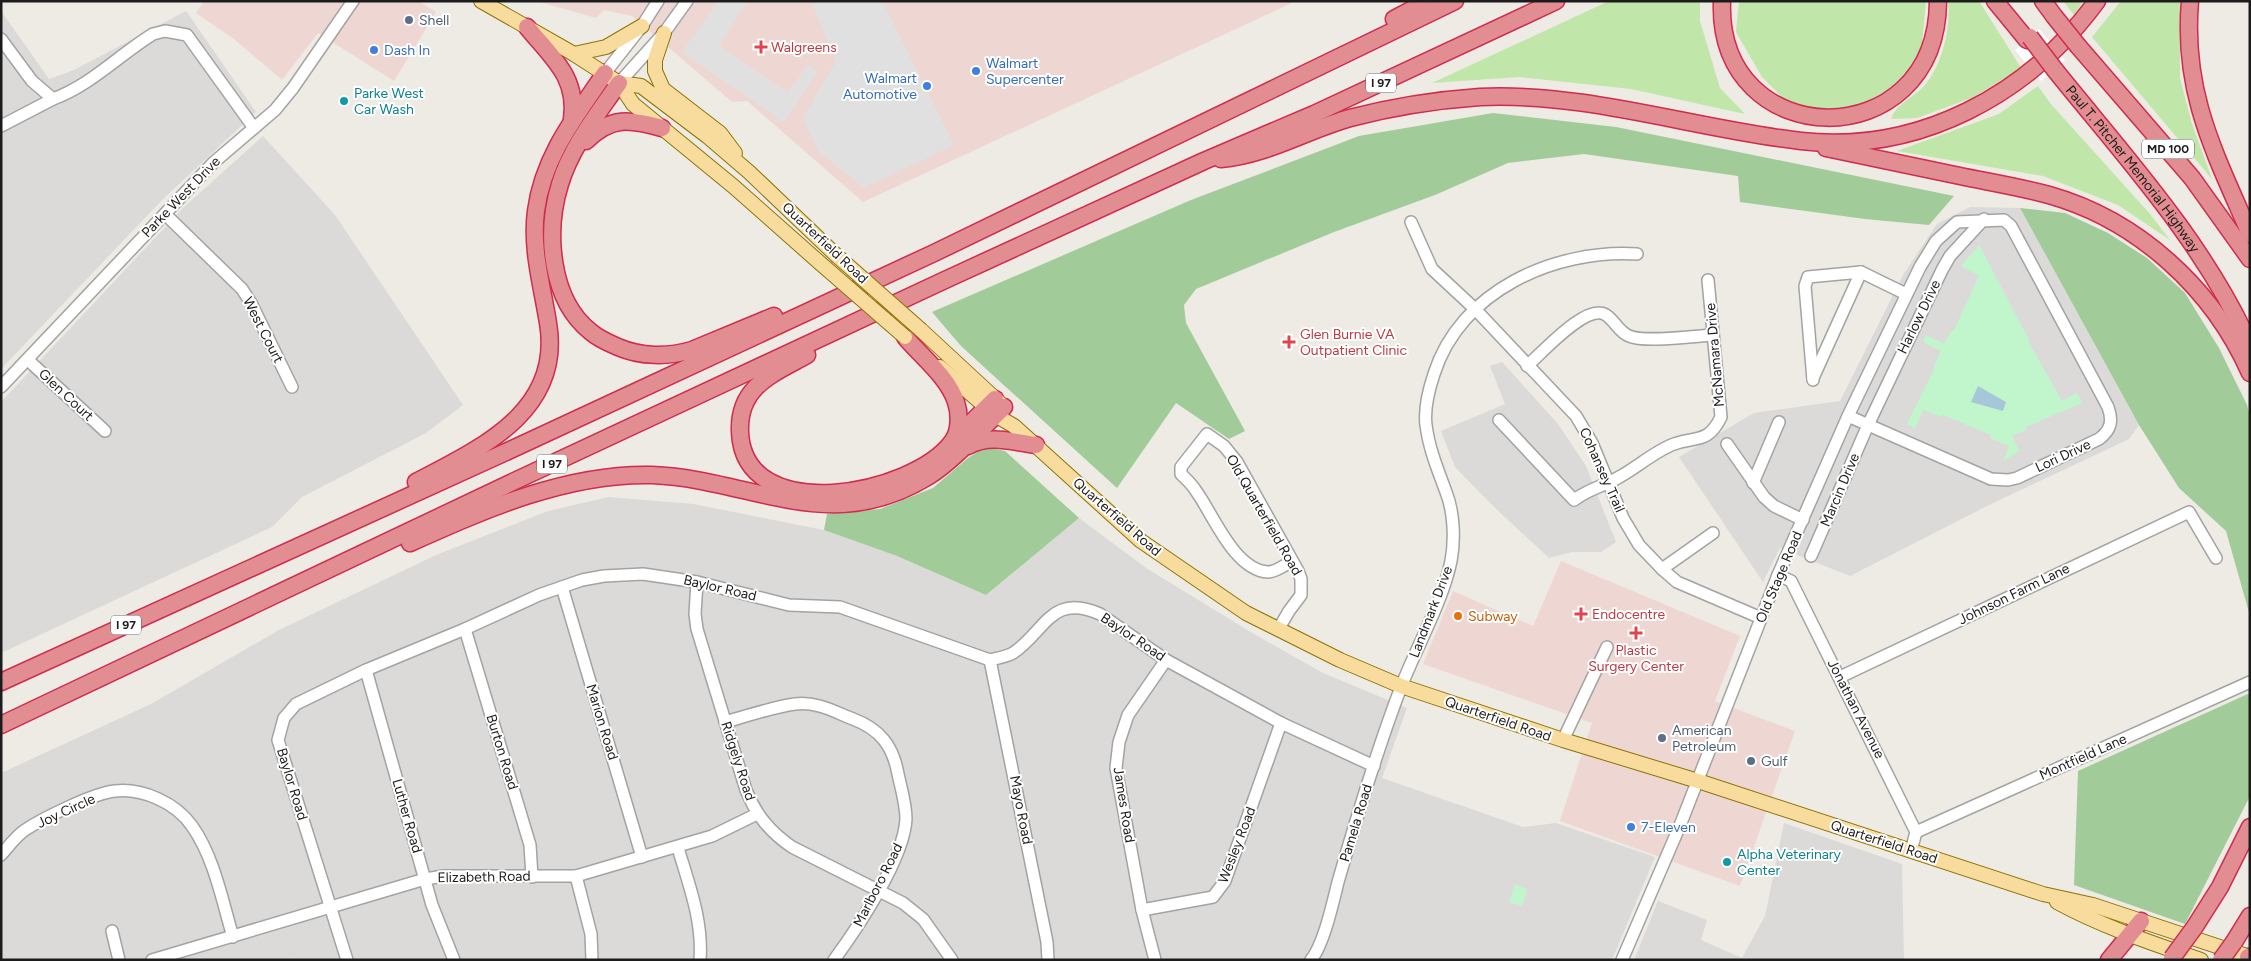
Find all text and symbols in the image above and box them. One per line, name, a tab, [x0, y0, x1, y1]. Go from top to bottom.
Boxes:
place label: Shell	[419, 12, 449, 29]
marker: Shell	[403, 14, 415, 26]
place label: Walgreens	[771, 39, 837, 56]
marker: Walgreens	[755, 41, 767, 53]
place label: Dash In	[384, 42, 430, 59]
marker: Dash In	[368, 44, 380, 56]
place label: Walmart Supercenter	[986, 55, 1064, 88]
marker: Walmart Supercenter	[970, 65, 982, 77]
place label: Walmart Automotive	[843, 70, 917, 103]
road number: I 97	[1366, 74, 1396, 92]
marker: Walmart Automotive	[921, 80, 933, 92]
street label: Paul T. Pitcher Memorial Highway	[2062, 82, 2204, 256]
place label: Parke West Car Wash	[354, 85, 424, 118]
marker: Parke West Car Wash	[338, 95, 350, 107]
road number: MD 100	[2142, 140, 2194, 158]
street label: Parke West Drive	[138, 153, 224, 241]
street label: Quarterfield Road	[779, 199, 871, 287]
street label: Harlow Drive	[1894, 277, 1944, 357]
street label: West Court	[239, 294, 287, 366]
street label: McNamara Drive	[1702, 302, 1728, 408]
place label: Glen Burnie VA Outpatient Clinic	[1300, 326, 1408, 359]
marker: Glen Burnie VA Outpatient Clinic	[1282, 335, 1296, 349]
street label: Glen Court	[35, 365, 97, 425]
street label: Cohansey Trail	[1576, 425, 1628, 515]
street label: Lori Drive	[2033, 436, 2094, 476]
street label: Marcin Drive	[1817, 450, 1863, 529]
street label: Old Quarterfield Road	[1222, 451, 1306, 579]
road number: I 97	[537, 454, 567, 474]
street label: Quarterfield Road	[1069, 474, 1165, 560]
street label: Old Stage Road	[1752, 529, 1806, 625]
street label: Johnson Farm Lane	[1956, 560, 2073, 628]
street label: Landmark Drive	[1406, 563, 1456, 660]
street label: Baylor Road	[682, 571, 758, 605]
place label: Endocentre	[1592, 606, 1665, 623]
marker: Endocentre	[1574, 607, 1588, 621]
place label: Subway	[1468, 608, 1518, 625]
street label: Baylor Road	[1097, 609, 1169, 665]
marker: Subway	[1452, 610, 1464, 622]
road number: I 97	[111, 616, 141, 634]
marker: Plastic Surgery Center	[1629, 626, 1643, 640]
place label: Plastic Surgery Center	[1588, 642, 1684, 675]
street label: Jonathan Avenue	[1824, 657, 1889, 762]
street label: Marion Road	[582, 682, 622, 762]
street label: Quarterfield Road	[1443, 693, 1553, 745]
street label: Burton Road	[482, 712, 522, 792]
street label: Ridgely Road	[717, 719, 759, 803]
place label: American Petroleum	[1672, 722, 1736, 755]
street label: Montfield Lane	[2037, 730, 2130, 784]
marker: American Petroleum	[1656, 732, 1668, 744]
street label: Baylor Road	[273, 746, 311, 822]
place label: Gulf	[1761, 753, 1789, 770]
marker: Gulf	[1745, 755, 1757, 767]
street label: James Road	[1110, 766, 1138, 844]
street label: Mayo Road	[1006, 774, 1036, 846]
street label: Luther Road	[388, 777, 426, 855]
street label: Pamela Road	[1336, 782, 1376, 864]
street label: Joy Circle	[34, 790, 98, 832]
street label: Wesley Road	[1215, 804, 1259, 886]
street label: Quarterfield Road	[1828, 817, 1940, 867]
place label: 7-Eleven	[1641, 819, 1696, 836]
marker: 7-Eleven	[1625, 821, 1637, 833]
street label: Marlboro Road	[850, 840, 906, 930]
place label: Alpha Veterinary Center	[1737, 846, 1842, 879]
marker: Alpha Veterinary Center	[1721, 856, 1733, 868]
street label: Elizabeth Road	[437, 868, 531, 886]

